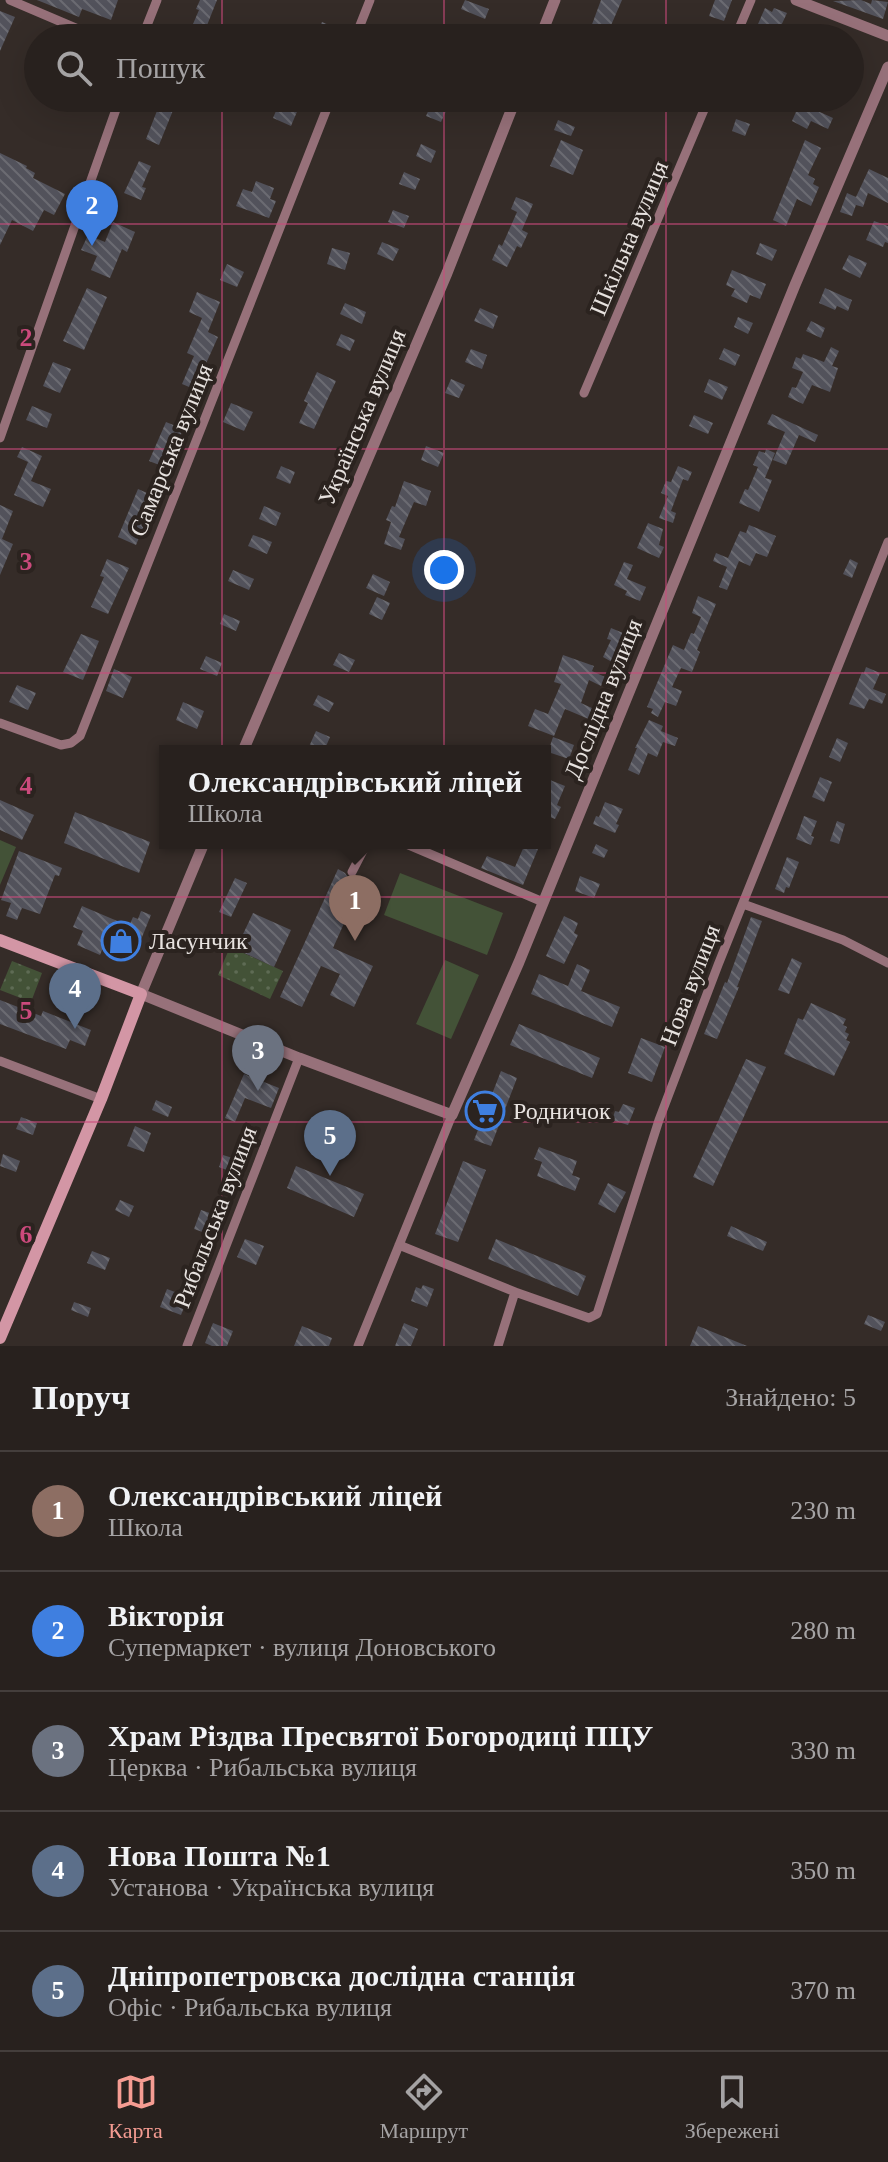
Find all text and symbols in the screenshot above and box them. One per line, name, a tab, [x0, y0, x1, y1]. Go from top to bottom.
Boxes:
search box	[24, 24, 864, 112]
icon: search	[52, 46, 96, 90]
text: Пошук	[116, 51, 205, 84]
street label: Шкільна вулиця	[585, 157, 673, 319]
pin: 2	[66, 180, 118, 246]
text: 2	[20, 323, 33, 352]
street label: Українська вулиця	[313, 325, 411, 509]
street label: Самарська вулиця	[124, 360, 218, 540]
text: 3	[20, 547, 33, 576]
your location	[424, 550, 464, 590]
street label: Дослідна вулиця	[559, 615, 647, 783]
popup	[159, 745, 551, 849]
text: Олександрівський ліцей	[188, 765, 522, 798]
text: 4	[20, 771, 33, 800]
text: Школа	[188, 799, 263, 828]
pin: 1	[329, 875, 381, 941]
shop icon: Ласунчик	[100, 920, 142, 962]
street label: Нова вулиця	[655, 921, 725, 1049]
place label: Ласунчик	[149, 928, 248, 954]
pin: 4	[49, 963, 101, 1029]
text: 5	[20, 996, 33, 1025]
pin: 3	[232, 1025, 284, 1091]
supermarket icon: Родничок	[464, 1090, 506, 1132]
place label: Родничок	[513, 1098, 611, 1124]
pin: 5	[304, 1110, 356, 1176]
street label: Рибальська вулиця	[168, 1123, 262, 1311]
text: 6	[20, 1220, 33, 1249]
text: Поруч	[32, 1379, 130, 1416]
text: Знайдено: 5	[725, 1383, 856, 1412]
text: Олександрівський ліцей	[108, 1479, 442, 1512]
text: 1	[52, 1496, 65, 1525]
text: 230 m	[790, 1496, 856, 1525]
text: Школа	[108, 1513, 183, 1542]
text: Вікторія	[108, 1599, 224, 1632]
text: 2	[52, 1616, 65, 1645]
text: 280 m	[790, 1616, 856, 1645]
text: Супермаркет · вулиця Доновського	[108, 1633, 496, 1662]
text: Храм Різдва Пресвятої Богородиці ПЦУ	[108, 1719, 653, 1752]
text: 3	[52, 1736, 65, 1765]
text: 330 m	[790, 1736, 856, 1765]
text: Церква · Рибальська вулиця	[108, 1753, 417, 1782]
text: Нова Пошта №1	[108, 1839, 331, 1872]
text: 4	[52, 1856, 65, 1885]
text: 350 m	[790, 1856, 856, 1885]
text: Установа · Українська вулиця	[108, 1873, 434, 1902]
text: Дніпропетровска дослідна станція	[108, 1959, 575, 1992]
text: 5	[52, 1976, 65, 2005]
text: 370 m	[790, 1976, 856, 2005]
text: Офіс · Рибальська вулиця	[108, 1993, 392, 2022]
tab: Карта	[108, 2070, 163, 2144]
tab: Маршрут	[379, 2070, 468, 2144]
tab: Збережені	[685, 2070, 780, 2144]

